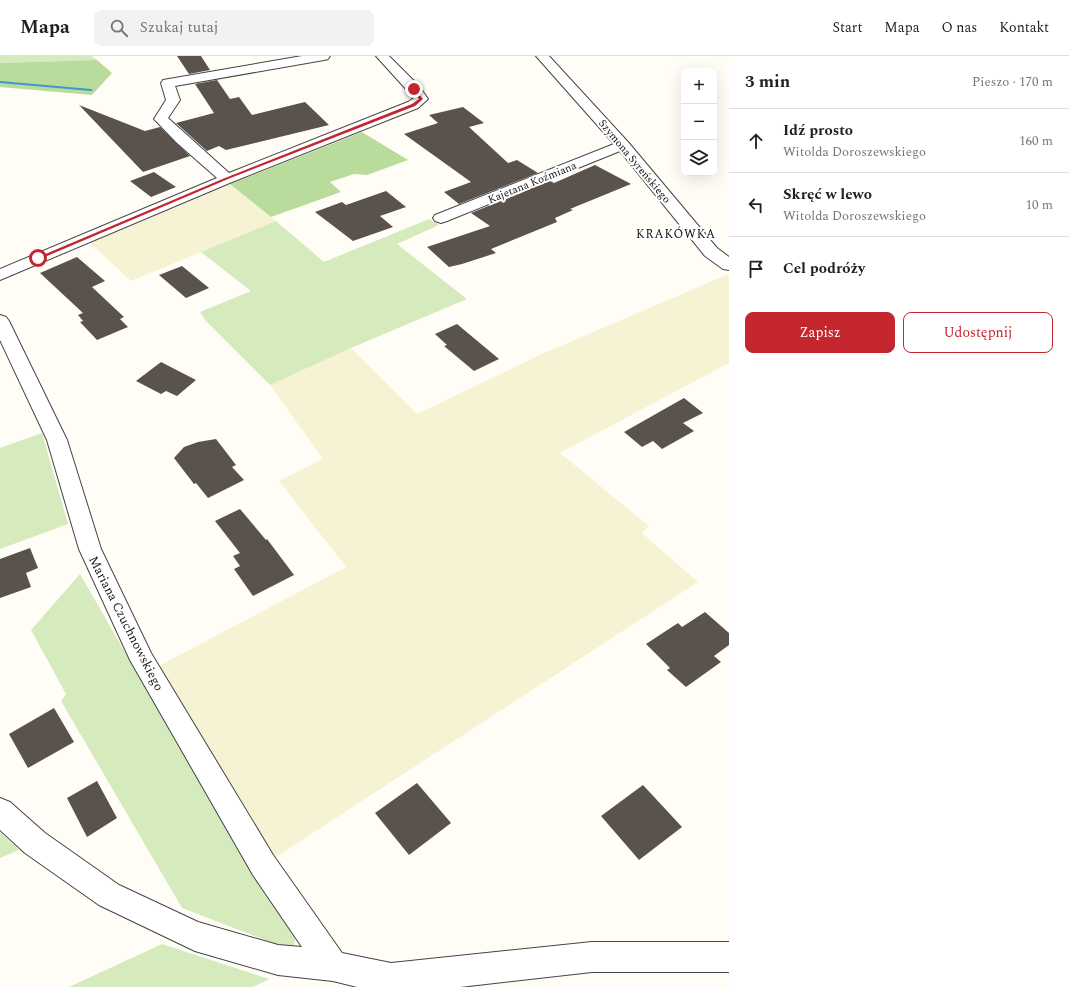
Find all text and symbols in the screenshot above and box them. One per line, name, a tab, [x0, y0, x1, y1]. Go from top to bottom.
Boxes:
search box	[94, 10, 374, 46]
text: Mapa	[20, 13, 70, 42]
text: Szukaj tutaj	[140, 16, 219, 39]
icon: search	[108, 17, 130, 39]
text: Start	[832, 17, 862, 38]
text: Mapa	[884, 17, 920, 38]
text: O nas	[942, 17, 977, 38]
text: Kontakt	[999, 17, 1049, 38]
map controls	[681, 68, 717, 176]
button: +	[681, 68, 717, 104]
text: 3 min	[745, 69, 790, 95]
text: Pieszo · 170 m	[972, 72, 1053, 92]
route end	[405, 80, 423, 98]
button: −	[681, 104, 717, 140]
street label: Szymona Syreńskiego	[594, 116, 675, 207]
text: Idź prosto	[783, 119, 853, 142]
icon: ahead	[745, 130, 767, 152]
text: 160 m	[1019, 131, 1053, 151]
button: layers	[681, 140, 717, 176]
text: Witolda Doroszewskiego	[783, 142, 926, 162]
street label: Kajetana Koźmiana	[485, 157, 580, 208]
text: Skręć w lewo	[783, 183, 872, 206]
icon: left	[745, 194, 767, 216]
text: 10 m	[1026, 195, 1053, 215]
text: Witolda Doroszewskiego	[783, 206, 926, 226]
district label: KRAKÓWKA	[636, 225, 716, 244]
route start	[29, 249, 47, 267]
text: Cel podróży	[783, 257, 865, 280]
icon: arrive	[745, 258, 767, 280]
button: Zapisz	[745, 312, 895, 353]
button: Udostępnij	[903, 312, 1053, 353]
street label: Mariana Czuchnowskiego	[83, 552, 169, 695]

